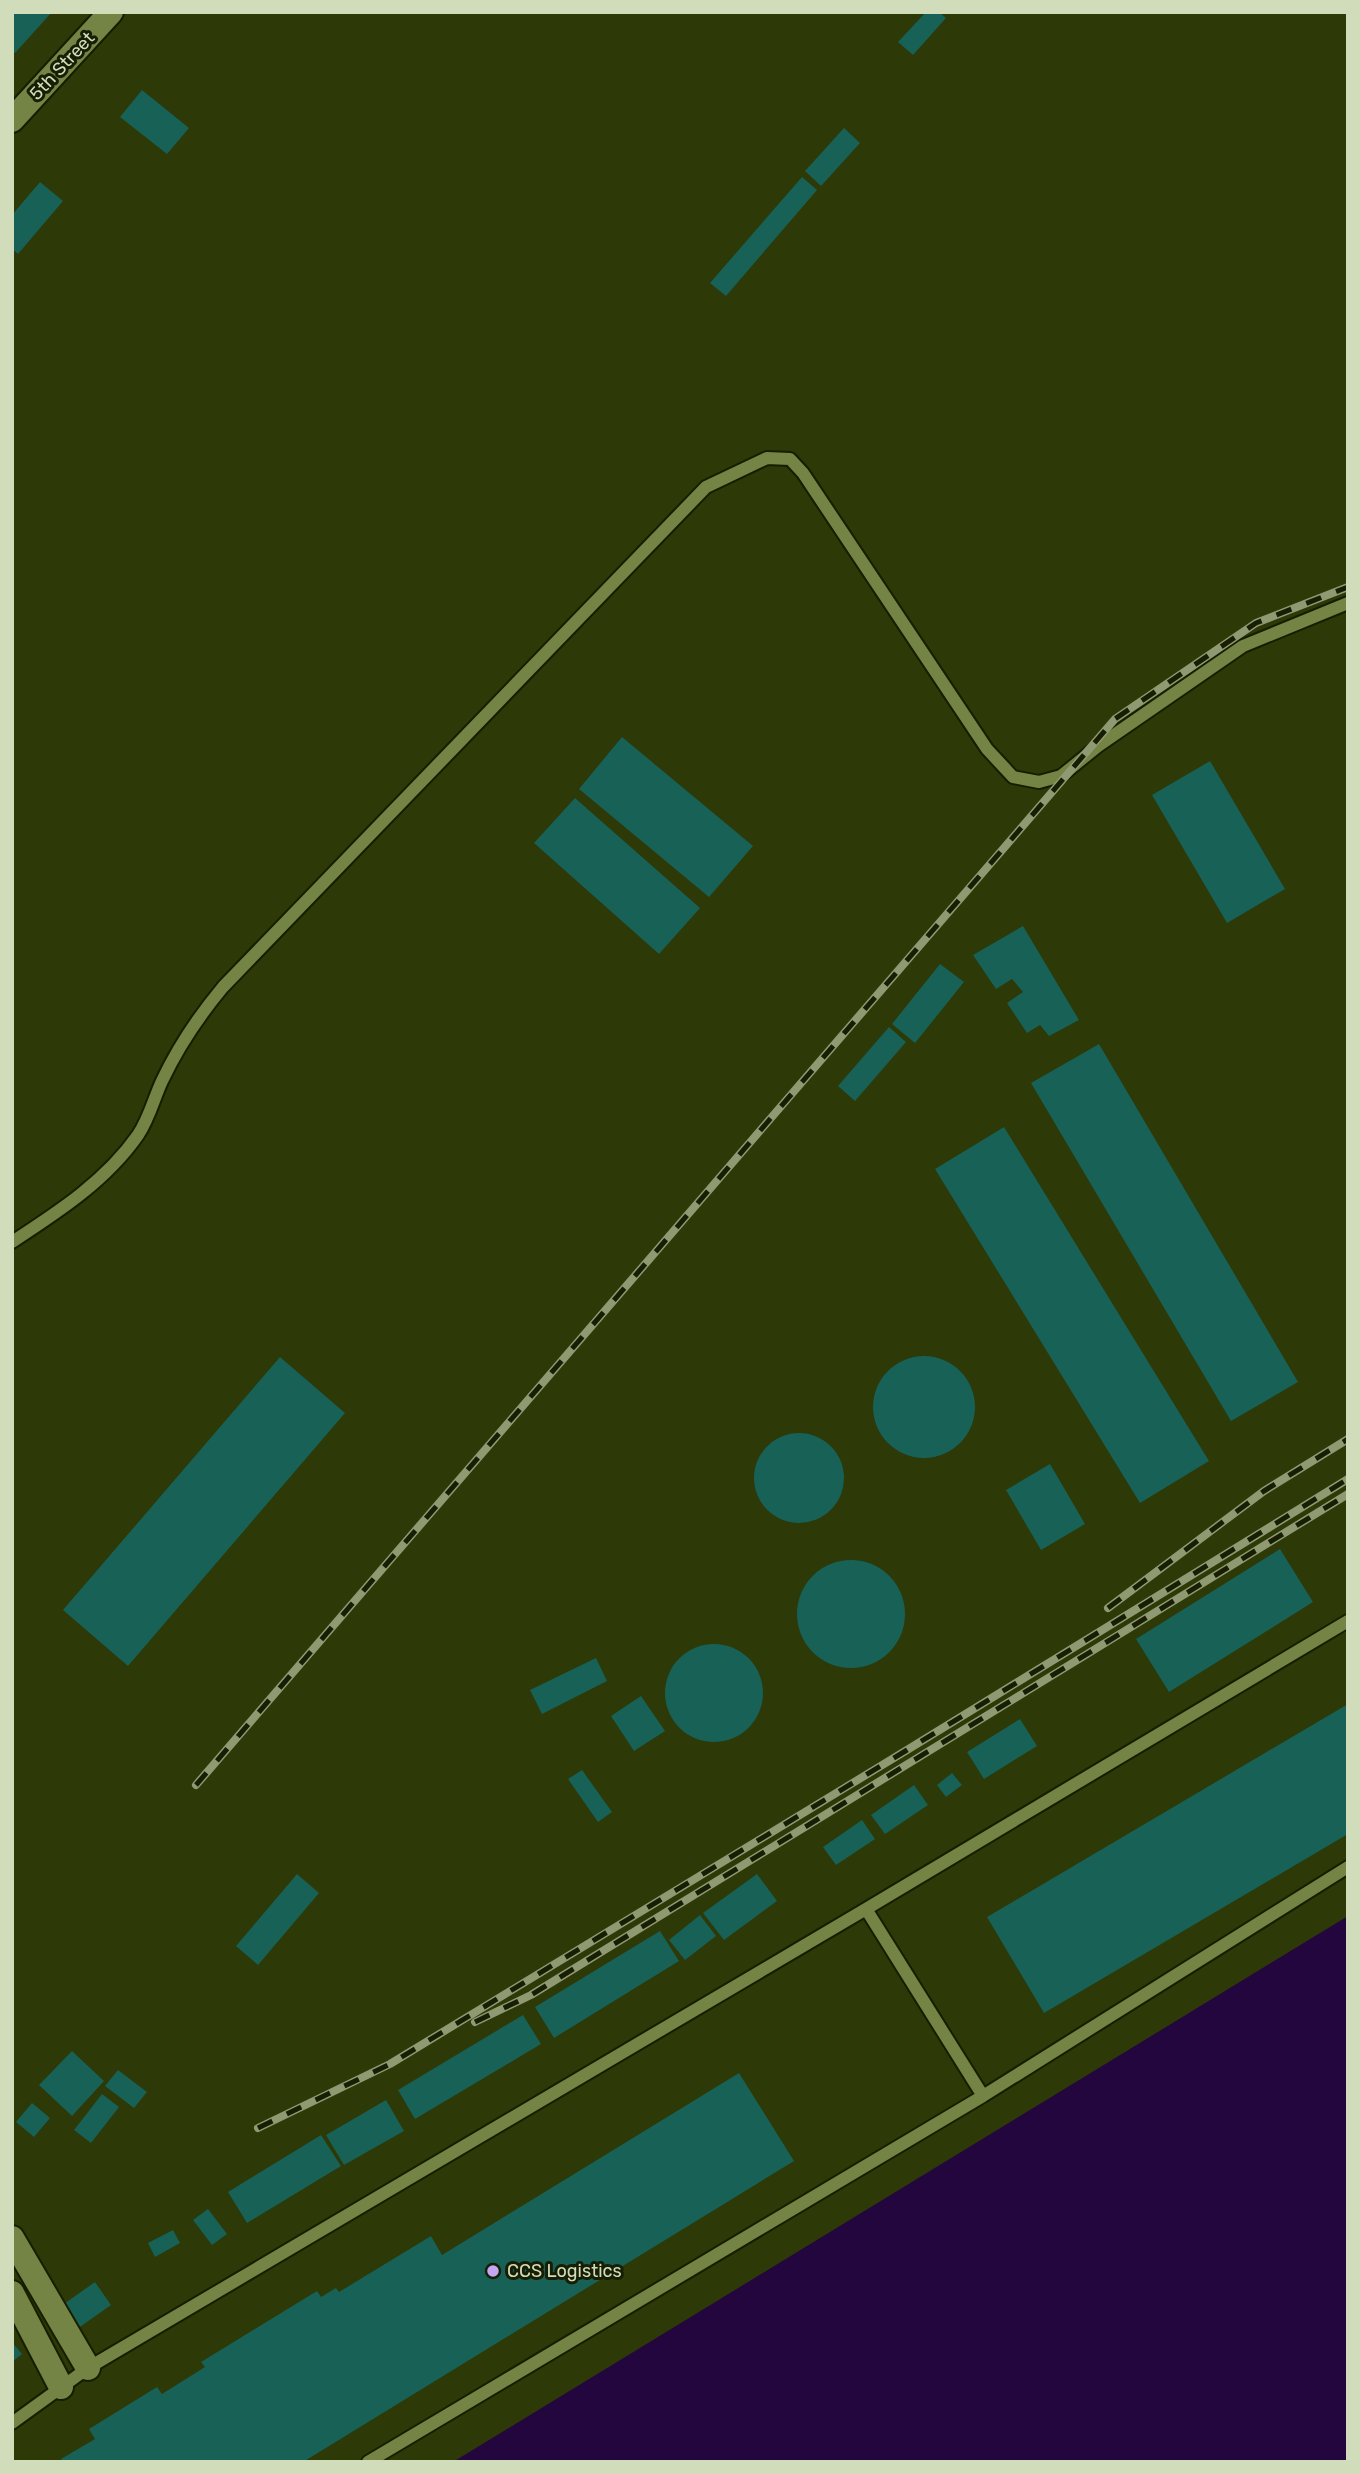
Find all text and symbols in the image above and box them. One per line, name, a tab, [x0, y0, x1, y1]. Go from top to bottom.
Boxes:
street label: 5th Street	[25, 27, 99, 105]
place label: CCS Logistics	[507, 2260, 622, 2282]
marker: CCS Logistics	[485, 2263, 501, 2279]

